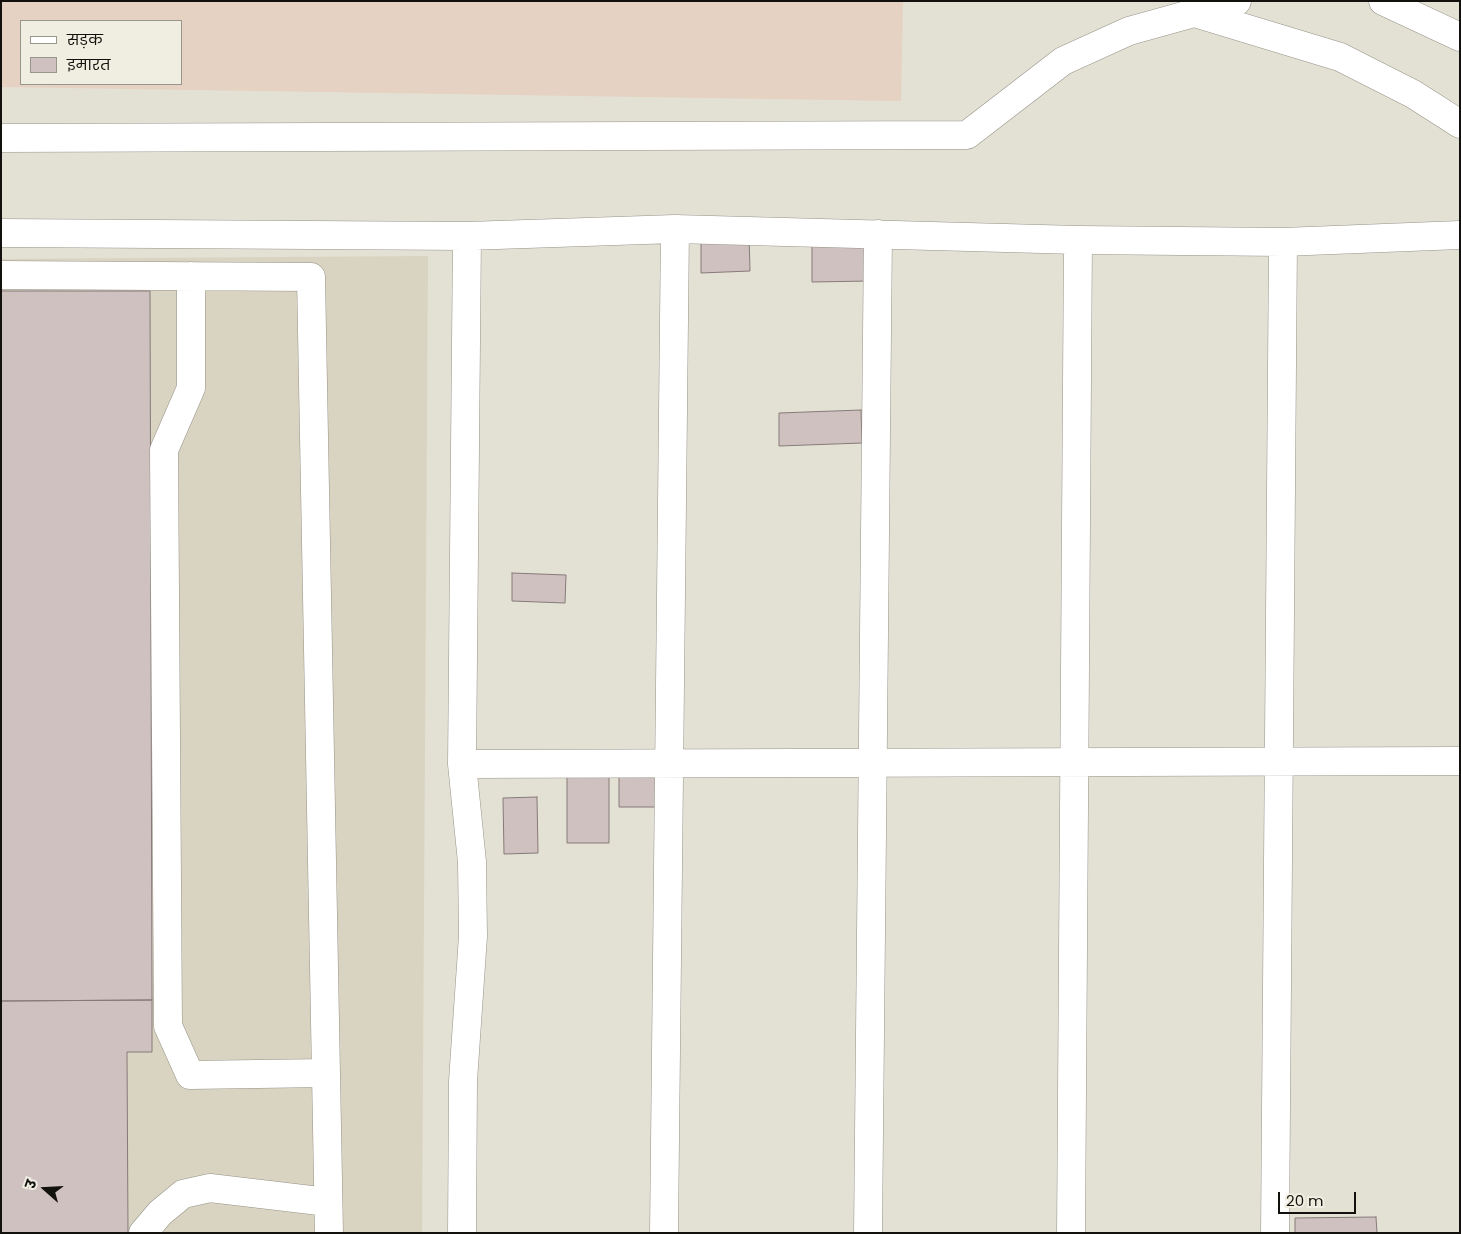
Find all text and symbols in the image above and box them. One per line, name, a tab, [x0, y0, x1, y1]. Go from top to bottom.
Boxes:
legend	[20, 20, 182, 85]
text: सड़क	[67, 29, 103, 50]
text: इमारत	[67, 54, 110, 75]
north arrow	[20, 1164, 70, 1214]
text: उ	[20, 1177, 42, 1191]
scale bar	[1281, 1182, 1358, 1214]
text: 20 m	[1286, 1190, 1324, 1211]

